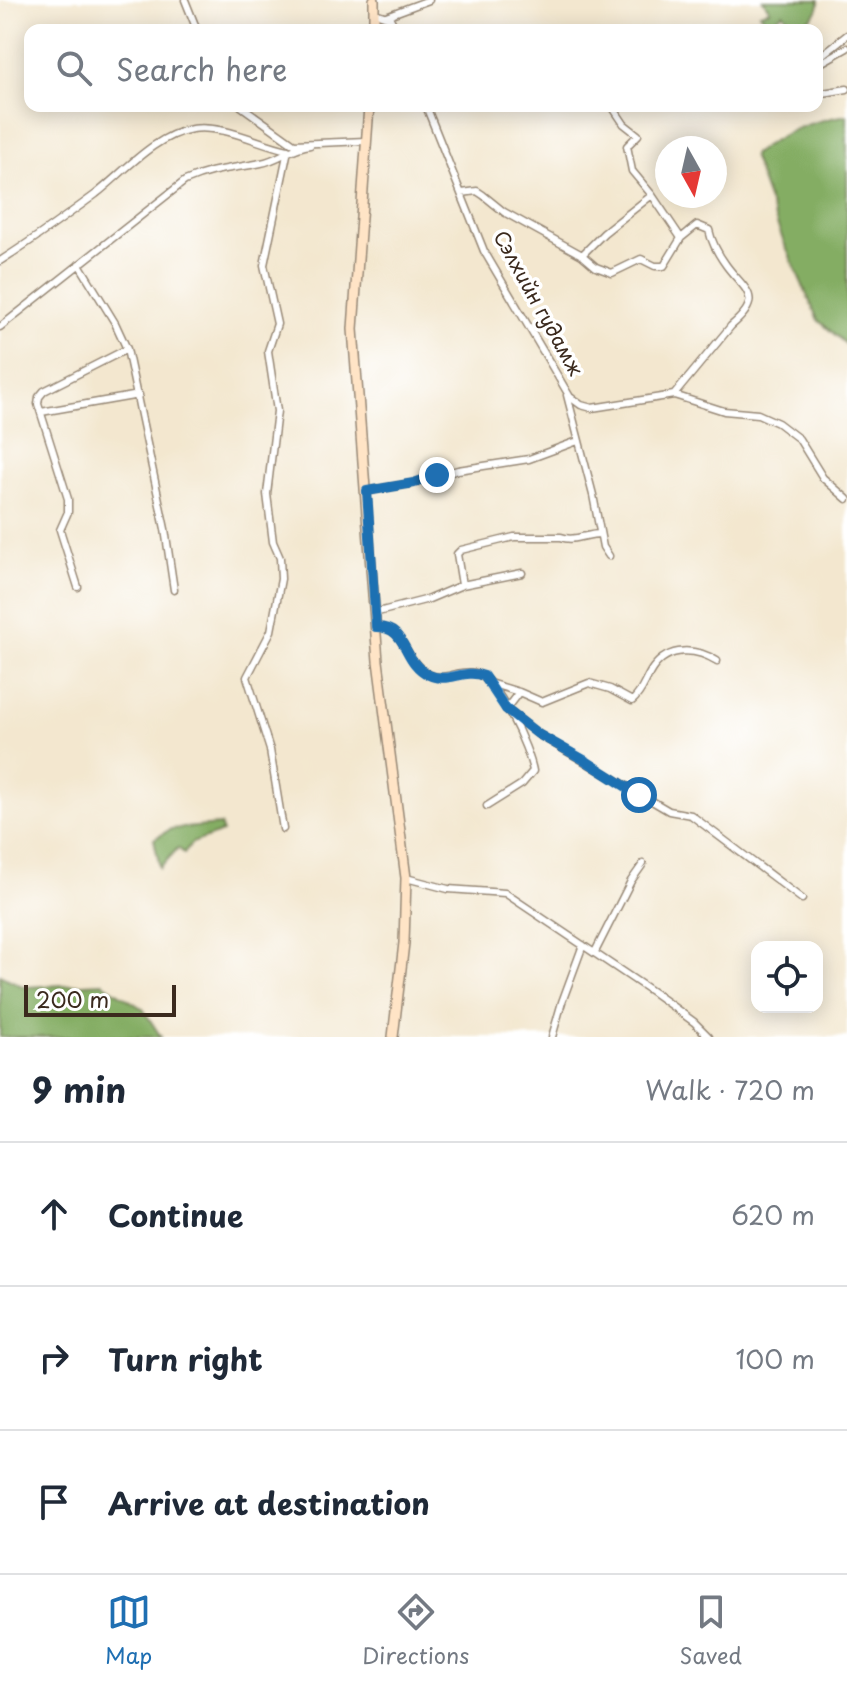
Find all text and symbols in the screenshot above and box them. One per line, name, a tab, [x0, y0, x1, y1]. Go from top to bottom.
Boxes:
search box	[24, 24, 823, 112]
icon: search	[52, 46, 96, 90]
text: Search here	[116, 46, 288, 91]
north arrow	[655, 136, 727, 208]
street label: Сэлхийн гудамж	[487, 224, 591, 381]
route end	[419, 457, 455, 493]
route start	[621, 777, 657, 813]
map controls	[751, 941, 823, 1013]
button: locate	[751, 941, 823, 1013]
scale bar	[24, 981, 176, 1017]
text: 200 m	[36, 982, 109, 1015]
text: 9 min	[32, 1063, 126, 1115]
text: Walk · 720 m	[645, 1070, 815, 1109]
icon: ahead	[32, 1192, 76, 1236]
text: Continue	[108, 1192, 243, 1237]
text: 620 m	[731, 1195, 815, 1234]
icon: right	[32, 1336, 76, 1380]
text: Turn right	[108, 1336, 263, 1381]
text: 100 m	[735, 1339, 815, 1378]
icon: arrive	[32, 1480, 76, 1524]
text: Arrive at destination	[108, 1480, 430, 1525]
tab: Map	[105, 1590, 152, 1671]
tab: Directions	[362, 1590, 469, 1671]
tab: Saved	[679, 1590, 742, 1671]

